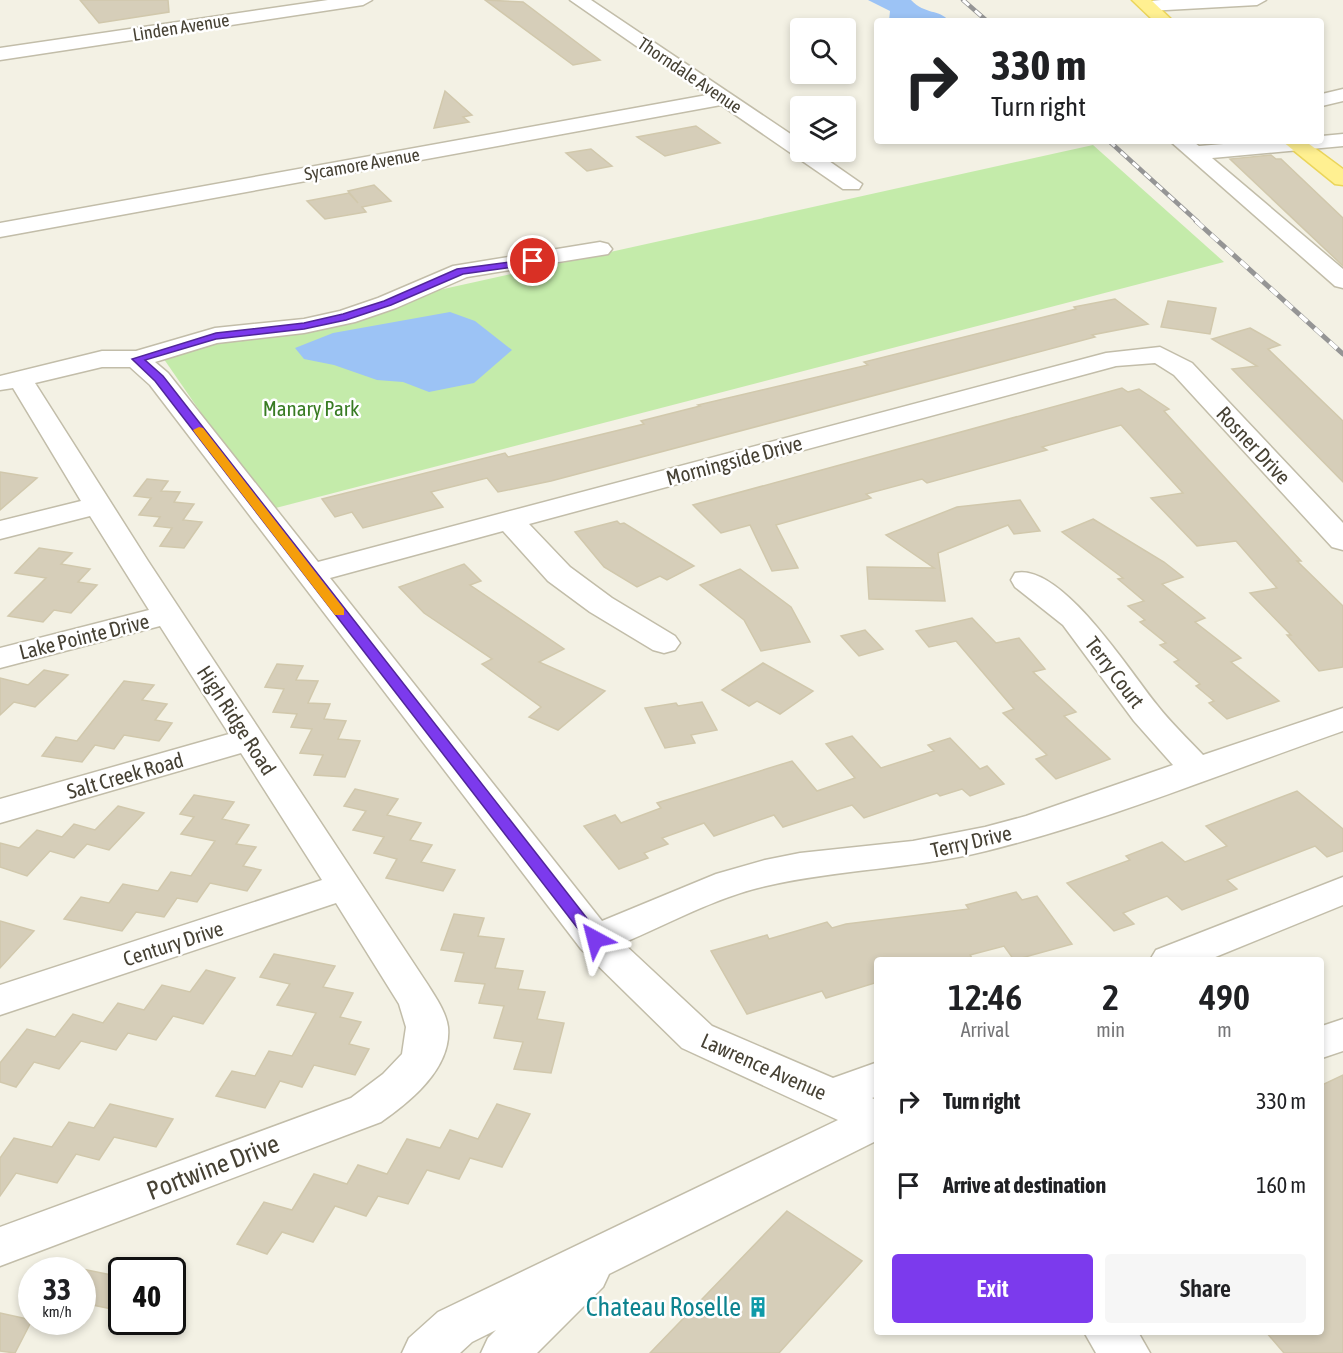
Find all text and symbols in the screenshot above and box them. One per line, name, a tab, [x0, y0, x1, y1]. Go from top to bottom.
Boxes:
street label: Linden Avenue	[131, 9, 231, 45]
map controls	[790, 18, 856, 162]
button: search	[790, 18, 856, 84]
street label: Thorndale Avenue	[634, 33, 746, 117]
text: 330 m	[991, 41, 1086, 89]
icon: right	[892, 42, 970, 120]
text: Turn right	[991, 91, 1086, 122]
button: layers	[790, 96, 856, 162]
street label: Sycamore Avenue	[303, 144, 421, 184]
pin	[507, 235, 558, 286]
icon: arrive	[516, 244, 549, 277]
park label: Manary Park	[263, 396, 359, 420]
street label: Rosner Drive	[1212, 401, 1296, 489]
street label: Morningside Drive	[663, 430, 805, 490]
street label: Lake Pointe Drive	[17, 608, 151, 664]
street label: Terry Court	[1080, 632, 1150, 712]
street label: High Ridge Road	[193, 661, 281, 779]
street label: Salt Creek Road	[64, 747, 186, 803]
street label: Terry Drive	[928, 820, 1014, 862]
position arrow	[563, 907, 627, 971]
street label: Century Drive	[120, 916, 226, 970]
text: 12:46	[948, 976, 1022, 1018]
text: 2	[1102, 976, 1119, 1018]
text: 490	[1199, 976, 1250, 1018]
text: Arrival	[961, 1018, 1010, 1041]
text: min	[1096, 1018, 1125, 1041]
text: m	[1217, 1018, 1232, 1041]
street label: Lawrence Avenue	[698, 1028, 830, 1104]
icon: right	[892, 1085, 925, 1118]
text: Turn right	[943, 1088, 1020, 1114]
text: 330 m	[1256, 1088, 1306, 1114]
street label: Portwine Drive	[142, 1128, 284, 1206]
icon: arrive	[892, 1169, 925, 1202]
text: Arrive at destination	[943, 1172, 1106, 1198]
text: 160 m	[1256, 1172, 1306, 1198]
button: Exit	[892, 1254, 1093, 1323]
button: Share	[1105, 1254, 1306, 1323]
speed limit sign: 40	[108, 1257, 186, 1335]
text: 33	[43, 1272, 71, 1306]
place label: Chateau Roselle	[586, 1292, 741, 1322]
building icon: Chateau Roselle	[746, 1295, 770, 1319]
text: km/h	[42, 1303, 72, 1320]

